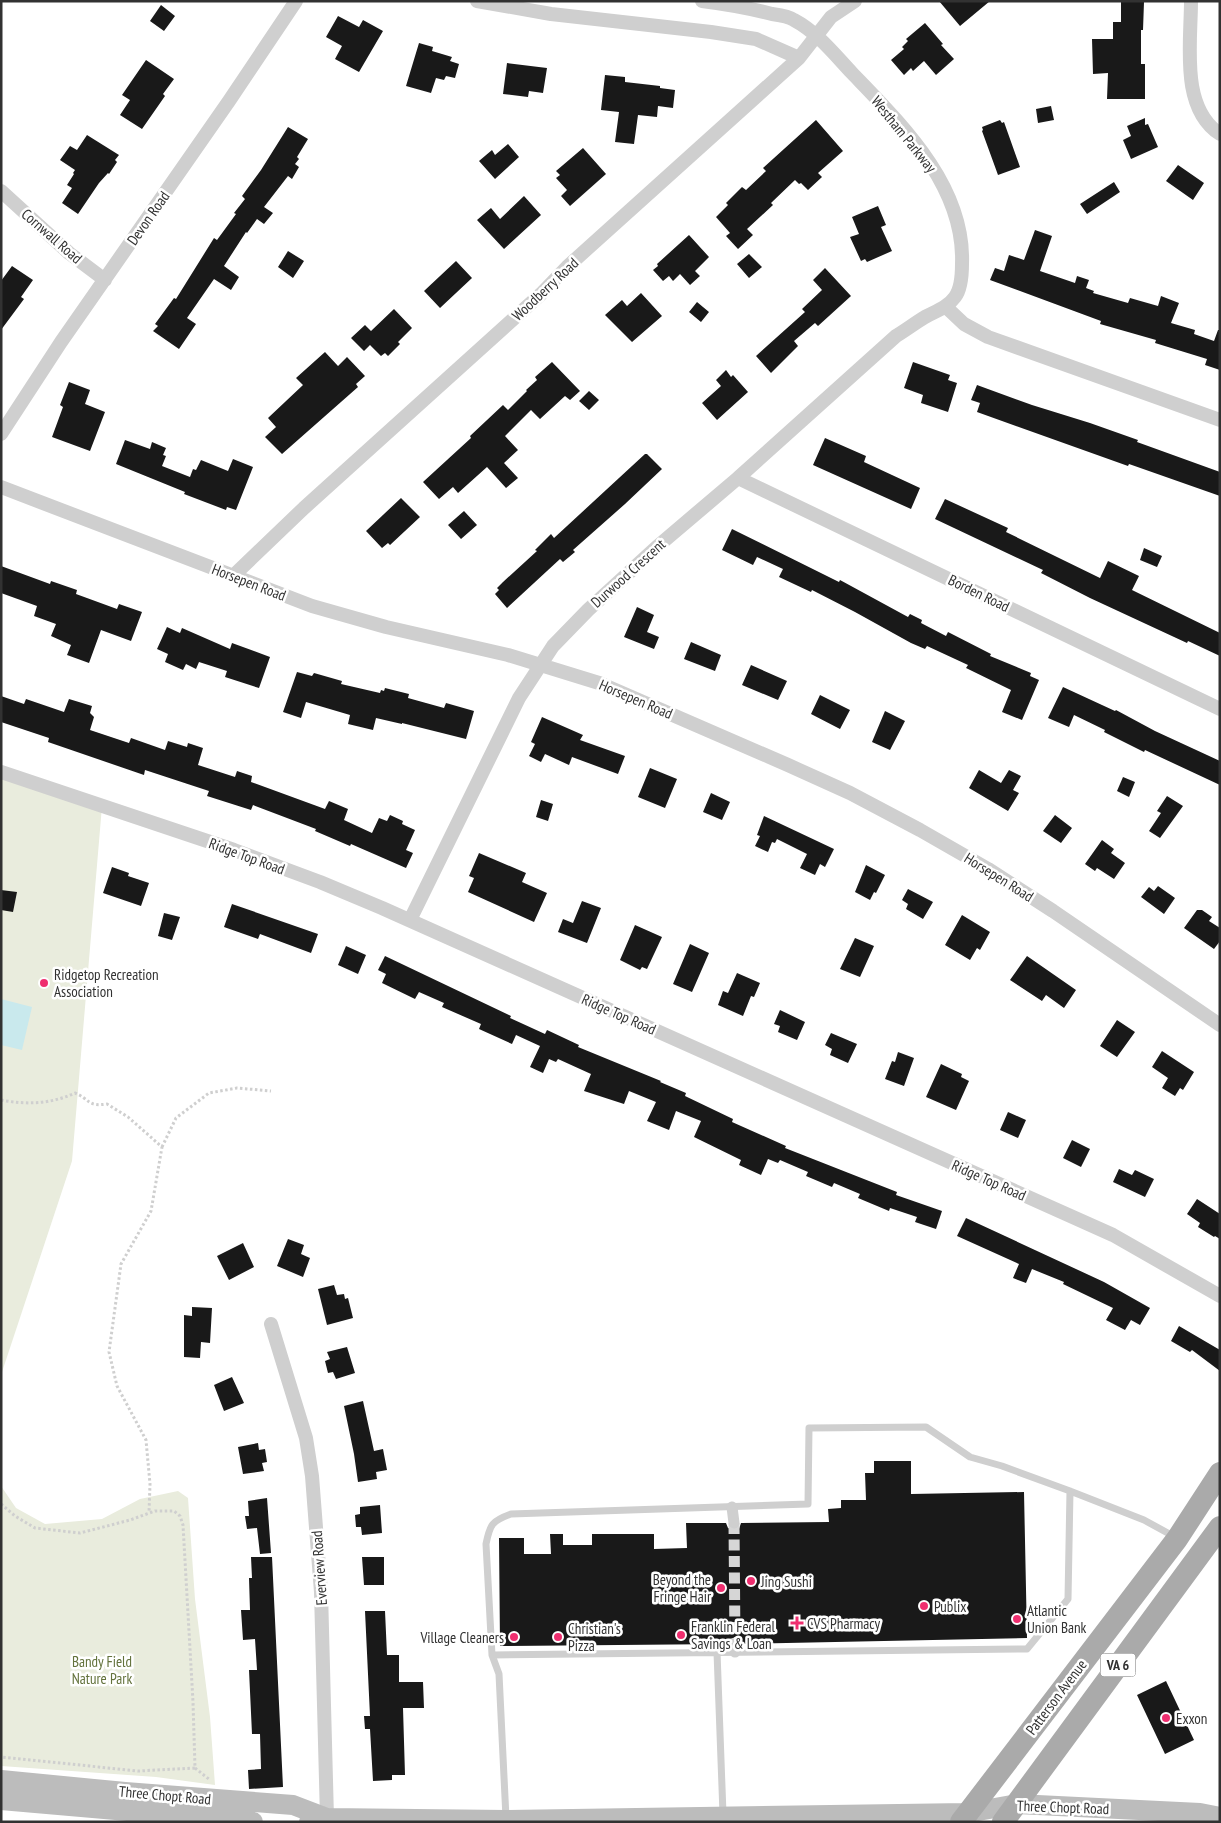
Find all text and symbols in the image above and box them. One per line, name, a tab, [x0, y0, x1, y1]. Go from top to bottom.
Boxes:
street label: Westham Parkway	[867, 92, 941, 176]
street label: Devon Road	[123, 187, 173, 249]
street label: Cornwall Road	[18, 204, 86, 268]
street label: Woodberry Road	[508, 253, 582, 325]
street label: Durwood Crescent	[587, 535, 669, 611]
street label: Horsepen Road	[209, 559, 289, 605]
street label: Borden Road	[945, 570, 1013, 616]
street label: Horsepen Road	[596, 675, 676, 723]
street label: Ridge Top Road	[206, 834, 288, 878]
street label: Horsepen Road	[961, 848, 1037, 906]
place label: Ridgetop Recreation Association	[54, 965, 159, 1001]
marker: Ridgetop Recreation Association	[38, 977, 50, 989]
street label: Ridge Top Road	[579, 989, 659, 1039]
street label: Ridge Top Road	[949, 1155, 1029, 1205]
street label: Everview Road	[307, 1530, 331, 1606]
place label: Beyond the Fringe Hair	[653, 1570, 712, 1606]
place label: Jing Sushi	[760, 1572, 812, 1591]
marker: Jing Sushi	[745, 1575, 757, 1587]
marker: Beyond the Fringe Hair	[715, 1582, 727, 1594]
place label: Publix	[934, 1597, 966, 1616]
marker: Publix	[918, 1600, 930, 1612]
place label: Atlantic Union Bank	[1027, 1601, 1087, 1637]
marker: Atlantic Union Bank	[1011, 1613, 1023, 1625]
place label: CVS Pharmacy	[807, 1614, 880, 1633]
place label: Franklin Federal Savings & Loan	[691, 1617, 775, 1653]
marker: CVS Pharmacy	[791, 1617, 803, 1629]
place label: Christian's Pizza	[568, 1619, 621, 1655]
place label: Village Cleaners	[419, 1628, 504, 1647]
marker: Franklin Federal Savings & Loan	[675, 1629, 687, 1641]
marker: Village Cleaners	[508, 1631, 520, 1643]
marker: Christian's Pizza	[552, 1631, 564, 1643]
park label: Bandy Field Nature Park	[72, 1652, 132, 1688]
road number: VA 6	[1100, 1654, 1136, 1676]
street label: Patterson Avenue	[1021, 1655, 1091, 1739]
place label: Exxon	[1176, 1709, 1207, 1728]
marker: Exxon	[1160, 1712, 1172, 1724]
street label: Three Chopt Road	[118, 1782, 212, 1808]
street label: Three Chopt Road	[1017, 1796, 1109, 1818]

